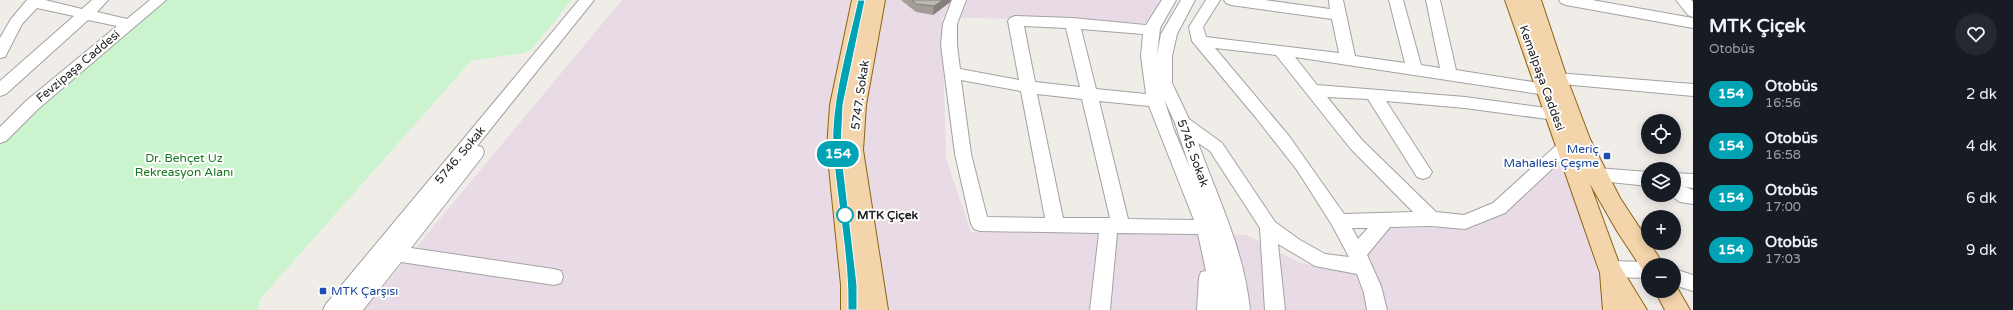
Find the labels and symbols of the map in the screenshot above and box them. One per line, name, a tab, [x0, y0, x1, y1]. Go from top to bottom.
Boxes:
street label: Kemalpaşa Caddesi	[1516, 23, 1568, 133]
street label: Fevzipaşa Caddesi	[33, 27, 123, 105]
street label: 5747. Sokak	[848, 59, 872, 131]
street label: 5745. Sokak	[1174, 117, 1212, 189]
street label: 5746. Sokak	[432, 123, 488, 187]
line badge: 154	[815, 141, 861, 167]
place label: Meriç Mahallesi Çeşme	[1503, 142, 1599, 170]
park label: Dr. Behçet Uz Rekreasyon Alanı	[135, 151, 233, 179]
marker: Meriç Mahallesi Çeşme	[1602, 151, 1612, 161]
marker: MTK Çiçek	[836, 206, 854, 224]
place label: MTK Çiçek	[857, 208, 918, 223]
place label: MTK Çarşısı	[331, 284, 398, 298]
marker: MTK Çarşısı	[318, 286, 328, 296]

